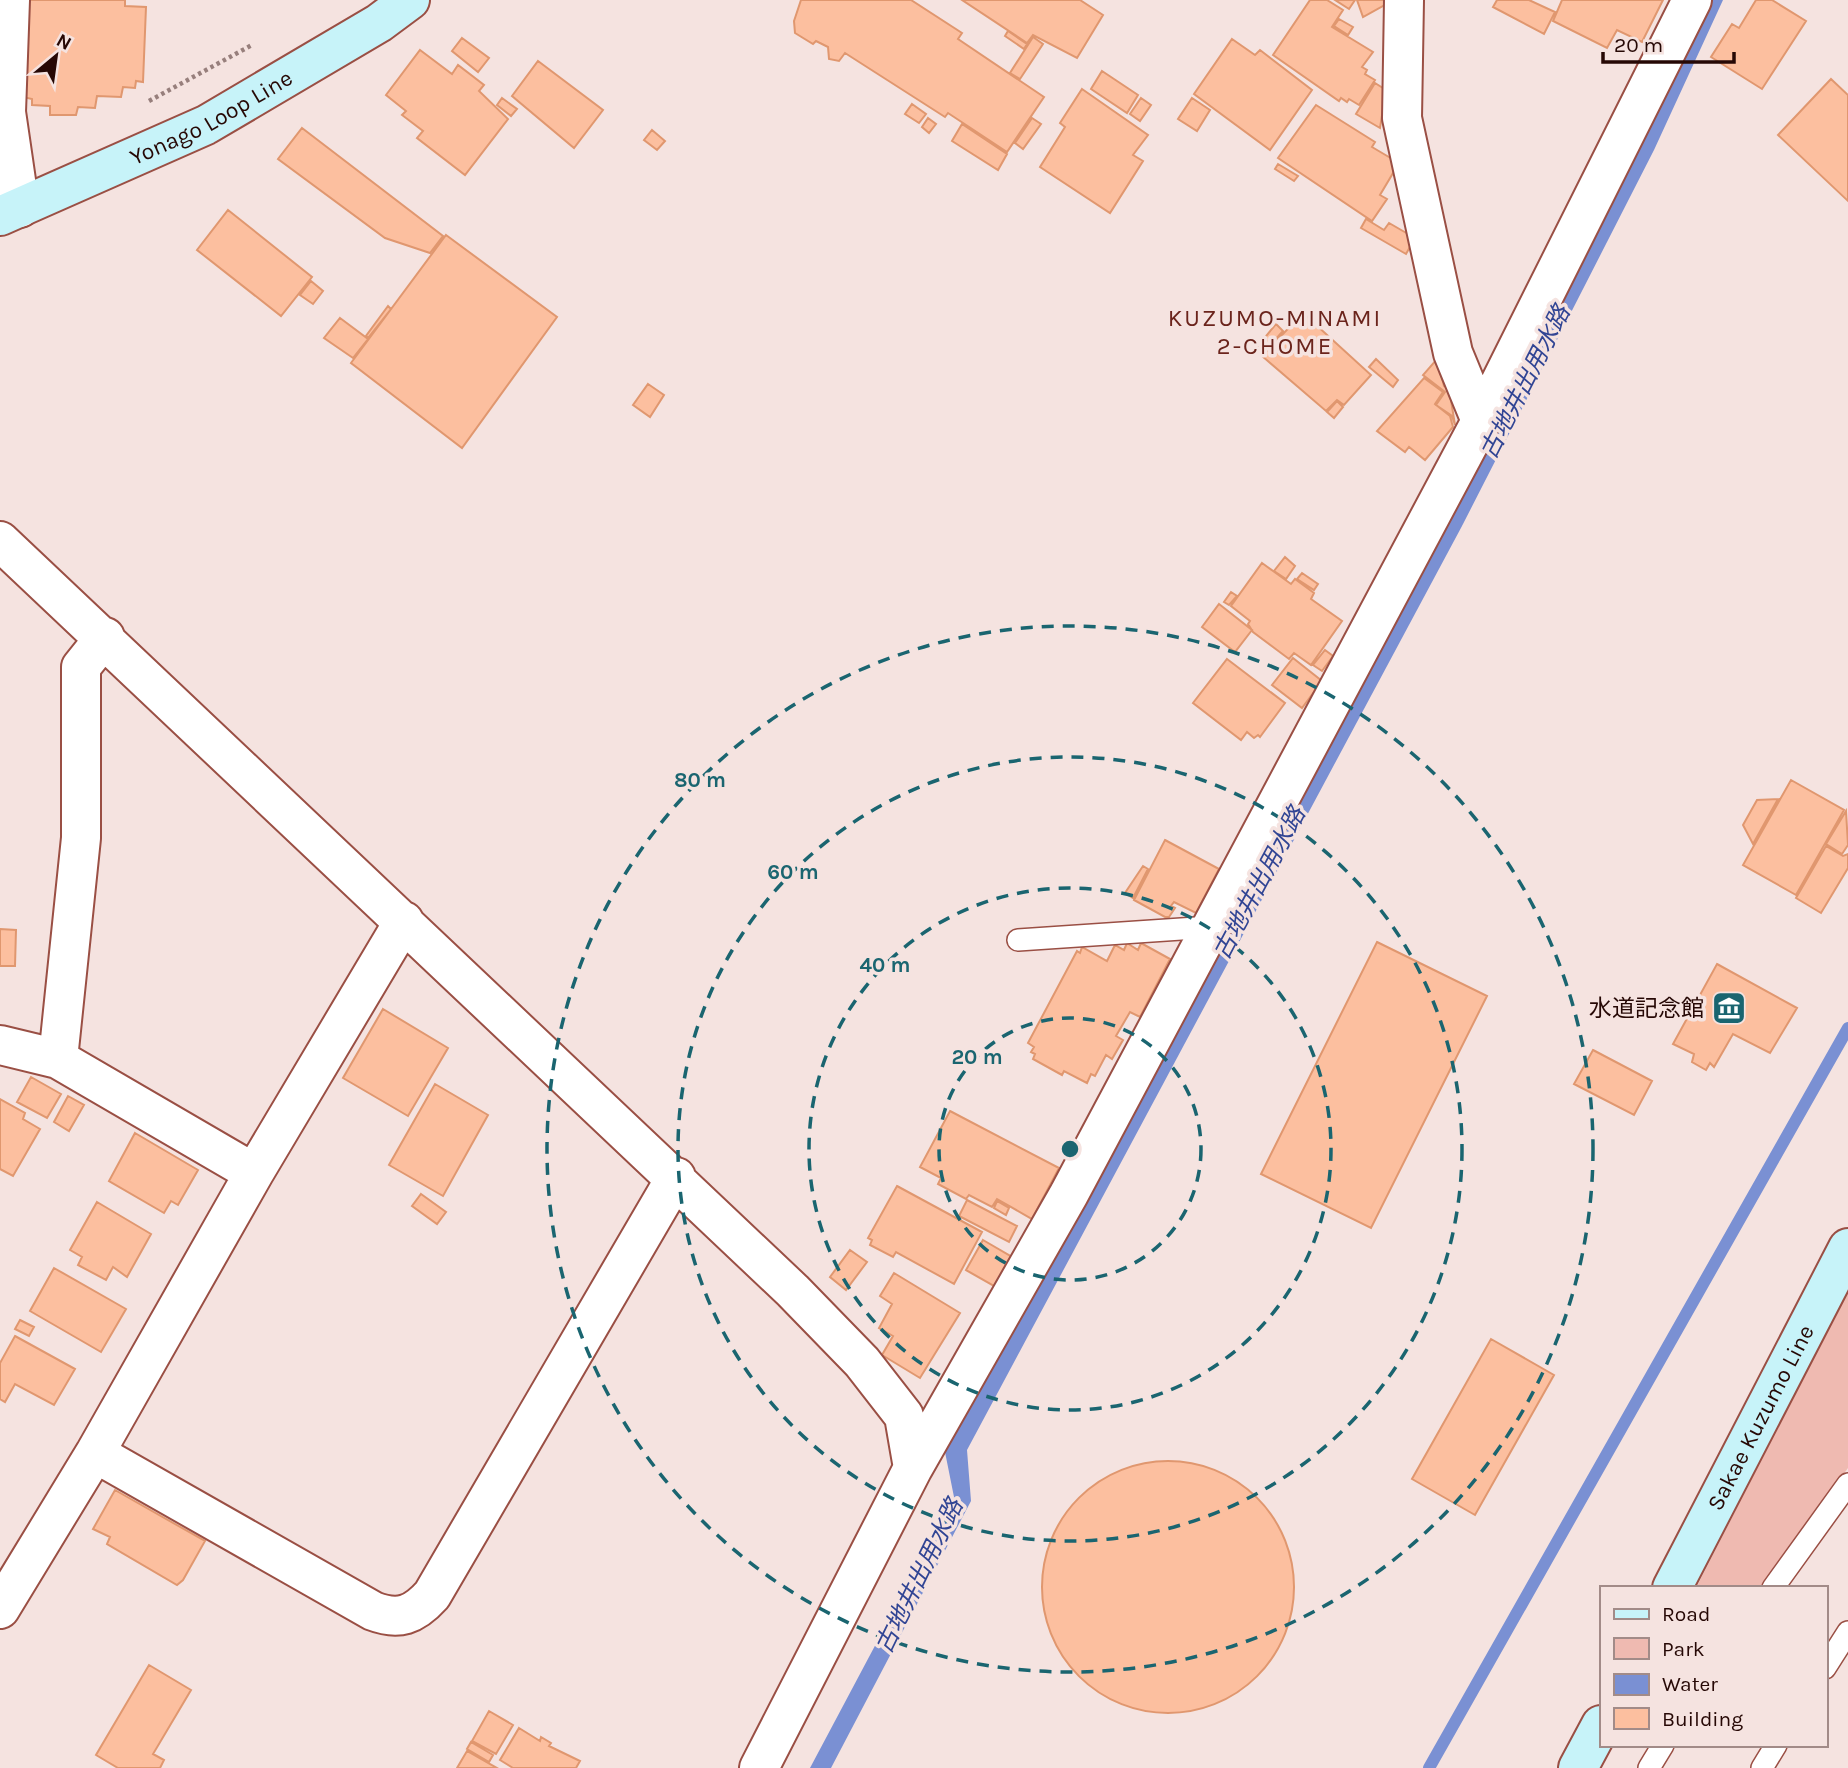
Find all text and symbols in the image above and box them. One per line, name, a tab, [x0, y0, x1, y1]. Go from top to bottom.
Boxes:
north arrow	[21, 21, 91, 91]
scale bar	[1603, 21, 1734, 65]
text: N	[52, 29, 75, 55]
text: 20 m	[1614, 33, 1663, 57]
street label: Yonago Loop Line	[126, 64, 297, 171]
water label: 古地井出用水路	[1474, 299, 1577, 463]
district label: KUZUMO-MINAMI 2-CHOME	[1168, 304, 1382, 360]
text: 80 m	[674, 768, 726, 792]
water label: 古地井出用水路	[1207, 800, 1312, 964]
text: 60 m	[767, 860, 819, 884]
text: 40 m	[859, 953, 911, 977]
museum icon: 水道記念館	[1710, 989, 1748, 1027]
place label: 水道記念館	[1589, 995, 1704, 1022]
text: 20 m	[951, 1045, 1003, 1069]
centre of rings	[1058, 1137, 1082, 1161]
street label: Sakae Kuzumo Line	[1702, 1320, 1820, 1515]
water label: 古地井出用水路	[870, 1493, 969, 1658]
legend	[1600, 1586, 1827, 1747]
text: Road	[1662, 1602, 1710, 1626]
text: Park	[1662, 1637, 1705, 1661]
text: Water	[1662, 1672, 1718, 1696]
text: Building	[1662, 1707, 1743, 1731]

